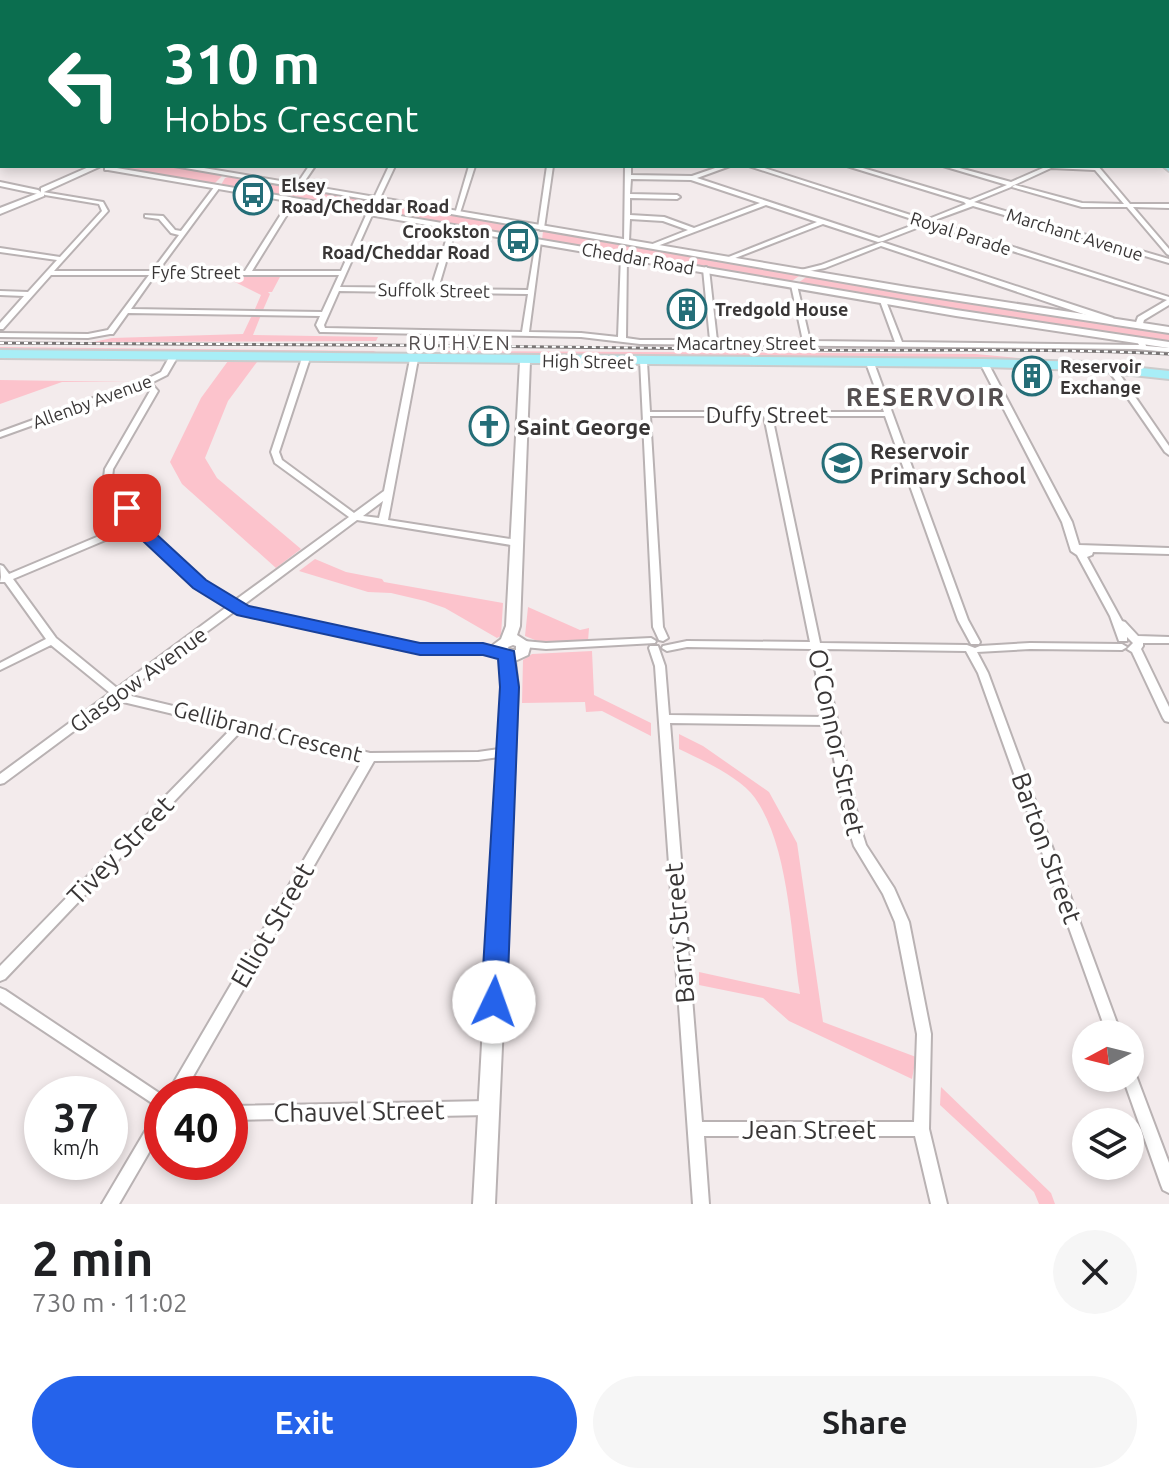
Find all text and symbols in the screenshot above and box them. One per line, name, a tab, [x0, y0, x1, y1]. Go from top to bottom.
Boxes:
icon: left	[32, 32, 136, 136]
text: 310 m	[164, 32, 320, 95]
text: Hobbs Crescent	[164, 98, 419, 139]
bus stop icon: Elsey Road/Cheddar Road	[232, 174, 274, 216]
place label: Elsey Road/Cheddar Road	[281, 175, 449, 216]
street label: Marchant Avenue	[1004, 204, 1146, 264]
street label: Royal Parade	[908, 207, 1014, 259]
bus stop icon: Crookston Road/Cheddar Road	[497, 220, 539, 262]
place label: Crookston Road/Cheddar Road	[322, 221, 490, 262]
street label: Cheddar Road	[580, 238, 696, 278]
street label: Fyfe Street	[151, 262, 241, 282]
street label: Suffolk Street	[378, 279, 490, 301]
building icon: Tredgold House	[666, 288, 708, 330]
place label: Tredgold House	[715, 299, 848, 319]
district label: RUTHVEN	[408, 331, 512, 354]
street label: Macartney Street	[676, 333, 816, 353]
street label: High Street	[542, 350, 634, 372]
building icon: Reservoir Exchange	[1011, 355, 1053, 397]
place label: Reservoir Exchange	[1060, 356, 1142, 397]
street label: Allenby Avenue	[30, 370, 154, 432]
district label: RESERVOIR	[846, 382, 1006, 411]
street label: Duffy Street	[706, 402, 829, 427]
church icon: Saint George	[468, 405, 510, 447]
place label: Saint George	[517, 414, 651, 439]
place label: Reservoir Primary School	[870, 438, 1026, 488]
school or university icon: Reservoir Primary School	[821, 442, 863, 484]
pin	[93, 474, 161, 542]
icon: arrive	[105, 486, 149, 530]
street label: Glasgow Avenue	[65, 621, 211, 737]
street label: O'Connor Street	[803, 646, 871, 838]
street label: Gellibrand Crescent	[171, 695, 365, 767]
street label: Barton Street	[1006, 769, 1088, 927]
street label: Tivey Street	[61, 790, 179, 910]
street label: Elliot Street	[225, 858, 319, 992]
street label: Barry Street	[658, 861, 700, 1005]
position arrow	[452, 960, 536, 1044]
north arrow	[1072, 1020, 1144, 1092]
map controls	[1072, 1020, 1144, 1180]
speed limit sign: 40	[144, 1076, 248, 1180]
text: 37	[53, 1095, 99, 1140]
street label: Chauvel Street	[273, 1095, 445, 1127]
button: layers	[1072, 1108, 1144, 1180]
street label: Jean Street	[742, 1115, 876, 1144]
text: km/h	[53, 1136, 99, 1159]
button: close	[1053, 1230, 1137, 1314]
text: 2 min	[32, 1231, 153, 1285]
text: 730 m · 11:02	[32, 1288, 188, 1317]
button: Exit	[32, 1376, 577, 1468]
button: Share	[593, 1376, 1137, 1468]

